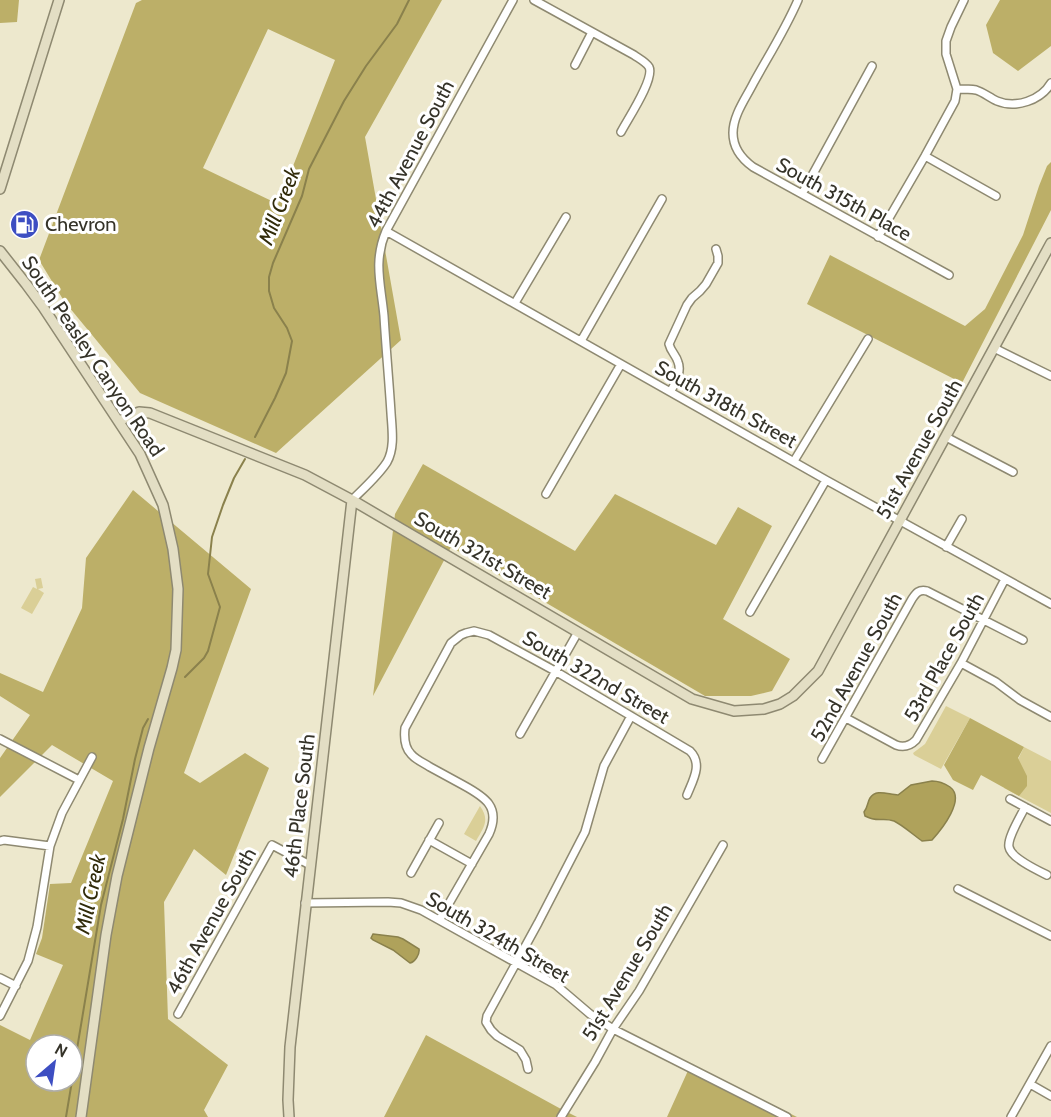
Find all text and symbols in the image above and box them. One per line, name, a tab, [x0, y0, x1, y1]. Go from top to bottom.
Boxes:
street label: 44th Avenue South	[361, 76, 459, 232]
street label: South 315th Place	[772, 152, 916, 246]
water label: Mill Creek	[253, 163, 305, 249]
fuel station icon: Chevron	[8, 208, 40, 240]
place label: Chevron	[45, 212, 116, 236]
street label: South Peasley Canyon Road	[17, 251, 169, 461]
street label: South 318th Street	[651, 355, 801, 453]
street label: 51st Avenue South	[871, 375, 967, 523]
street label: South 321st Street	[410, 506, 556, 604]
street label: 52nd Avenue South	[805, 588, 907, 746]
street label: 53rd Place South	[899, 588, 989, 726]
street label: South 322nd Street	[518, 625, 674, 729]
street label: 46th Place South	[278, 733, 320, 879]
street label: 46th Avenue South	[161, 844, 261, 998]
water label: Mill Creek	[69, 851, 111, 937]
street label: South 324th Street	[422, 886, 574, 988]
street label: 51st Avenue South	[577, 899, 677, 1045]
north arrow	[24, 1033, 84, 1093]
text: N	[51, 1039, 71, 1061]

